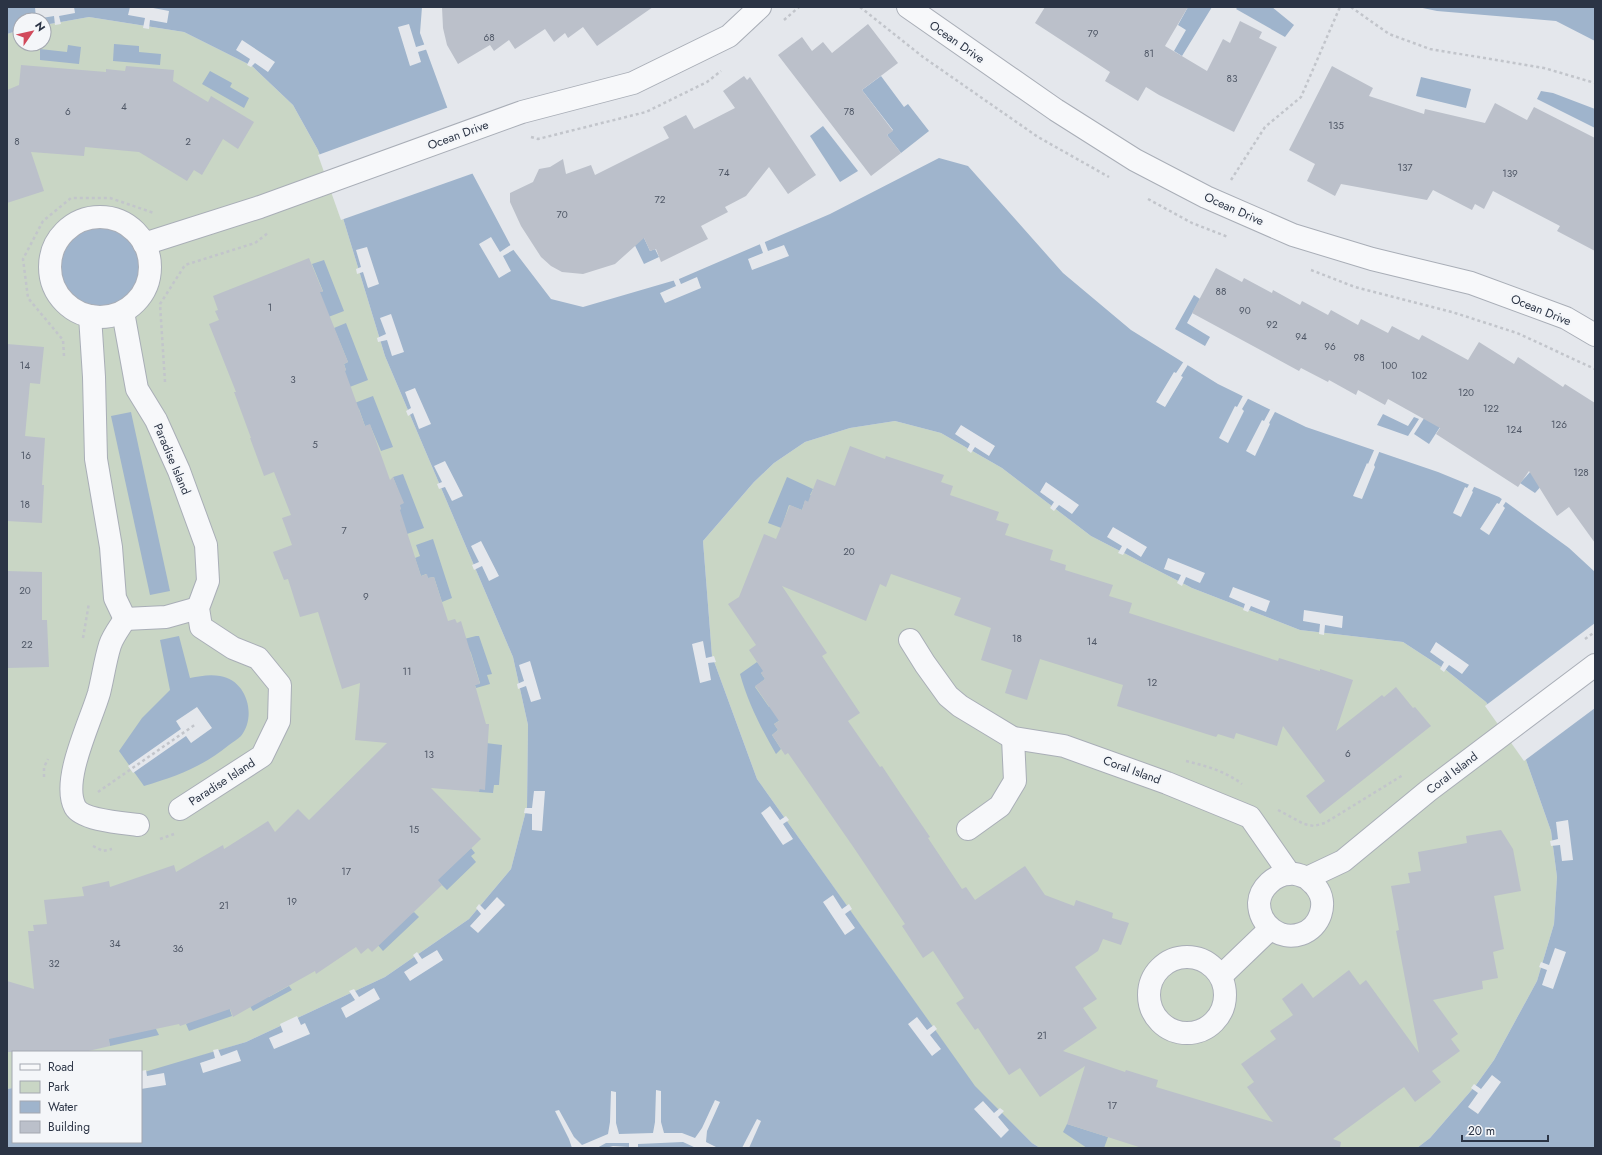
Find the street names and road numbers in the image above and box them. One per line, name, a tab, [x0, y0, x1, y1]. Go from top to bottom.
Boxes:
street label: Ocean Drive	[926, 16, 988, 68]
street label: Ocean Drive	[425, 116, 491, 154]
street label: Ocean Drive	[1201, 188, 1267, 230]
street label: Ocean Drive	[1508, 290, 1574, 330]
street label: Paradise Island	[149, 421, 195, 497]
street label: Coral Island	[1422, 748, 1482, 798]
street label: Coral Island	[1101, 751, 1163, 789]
street label: Paradise Island	[185, 754, 259, 810]

